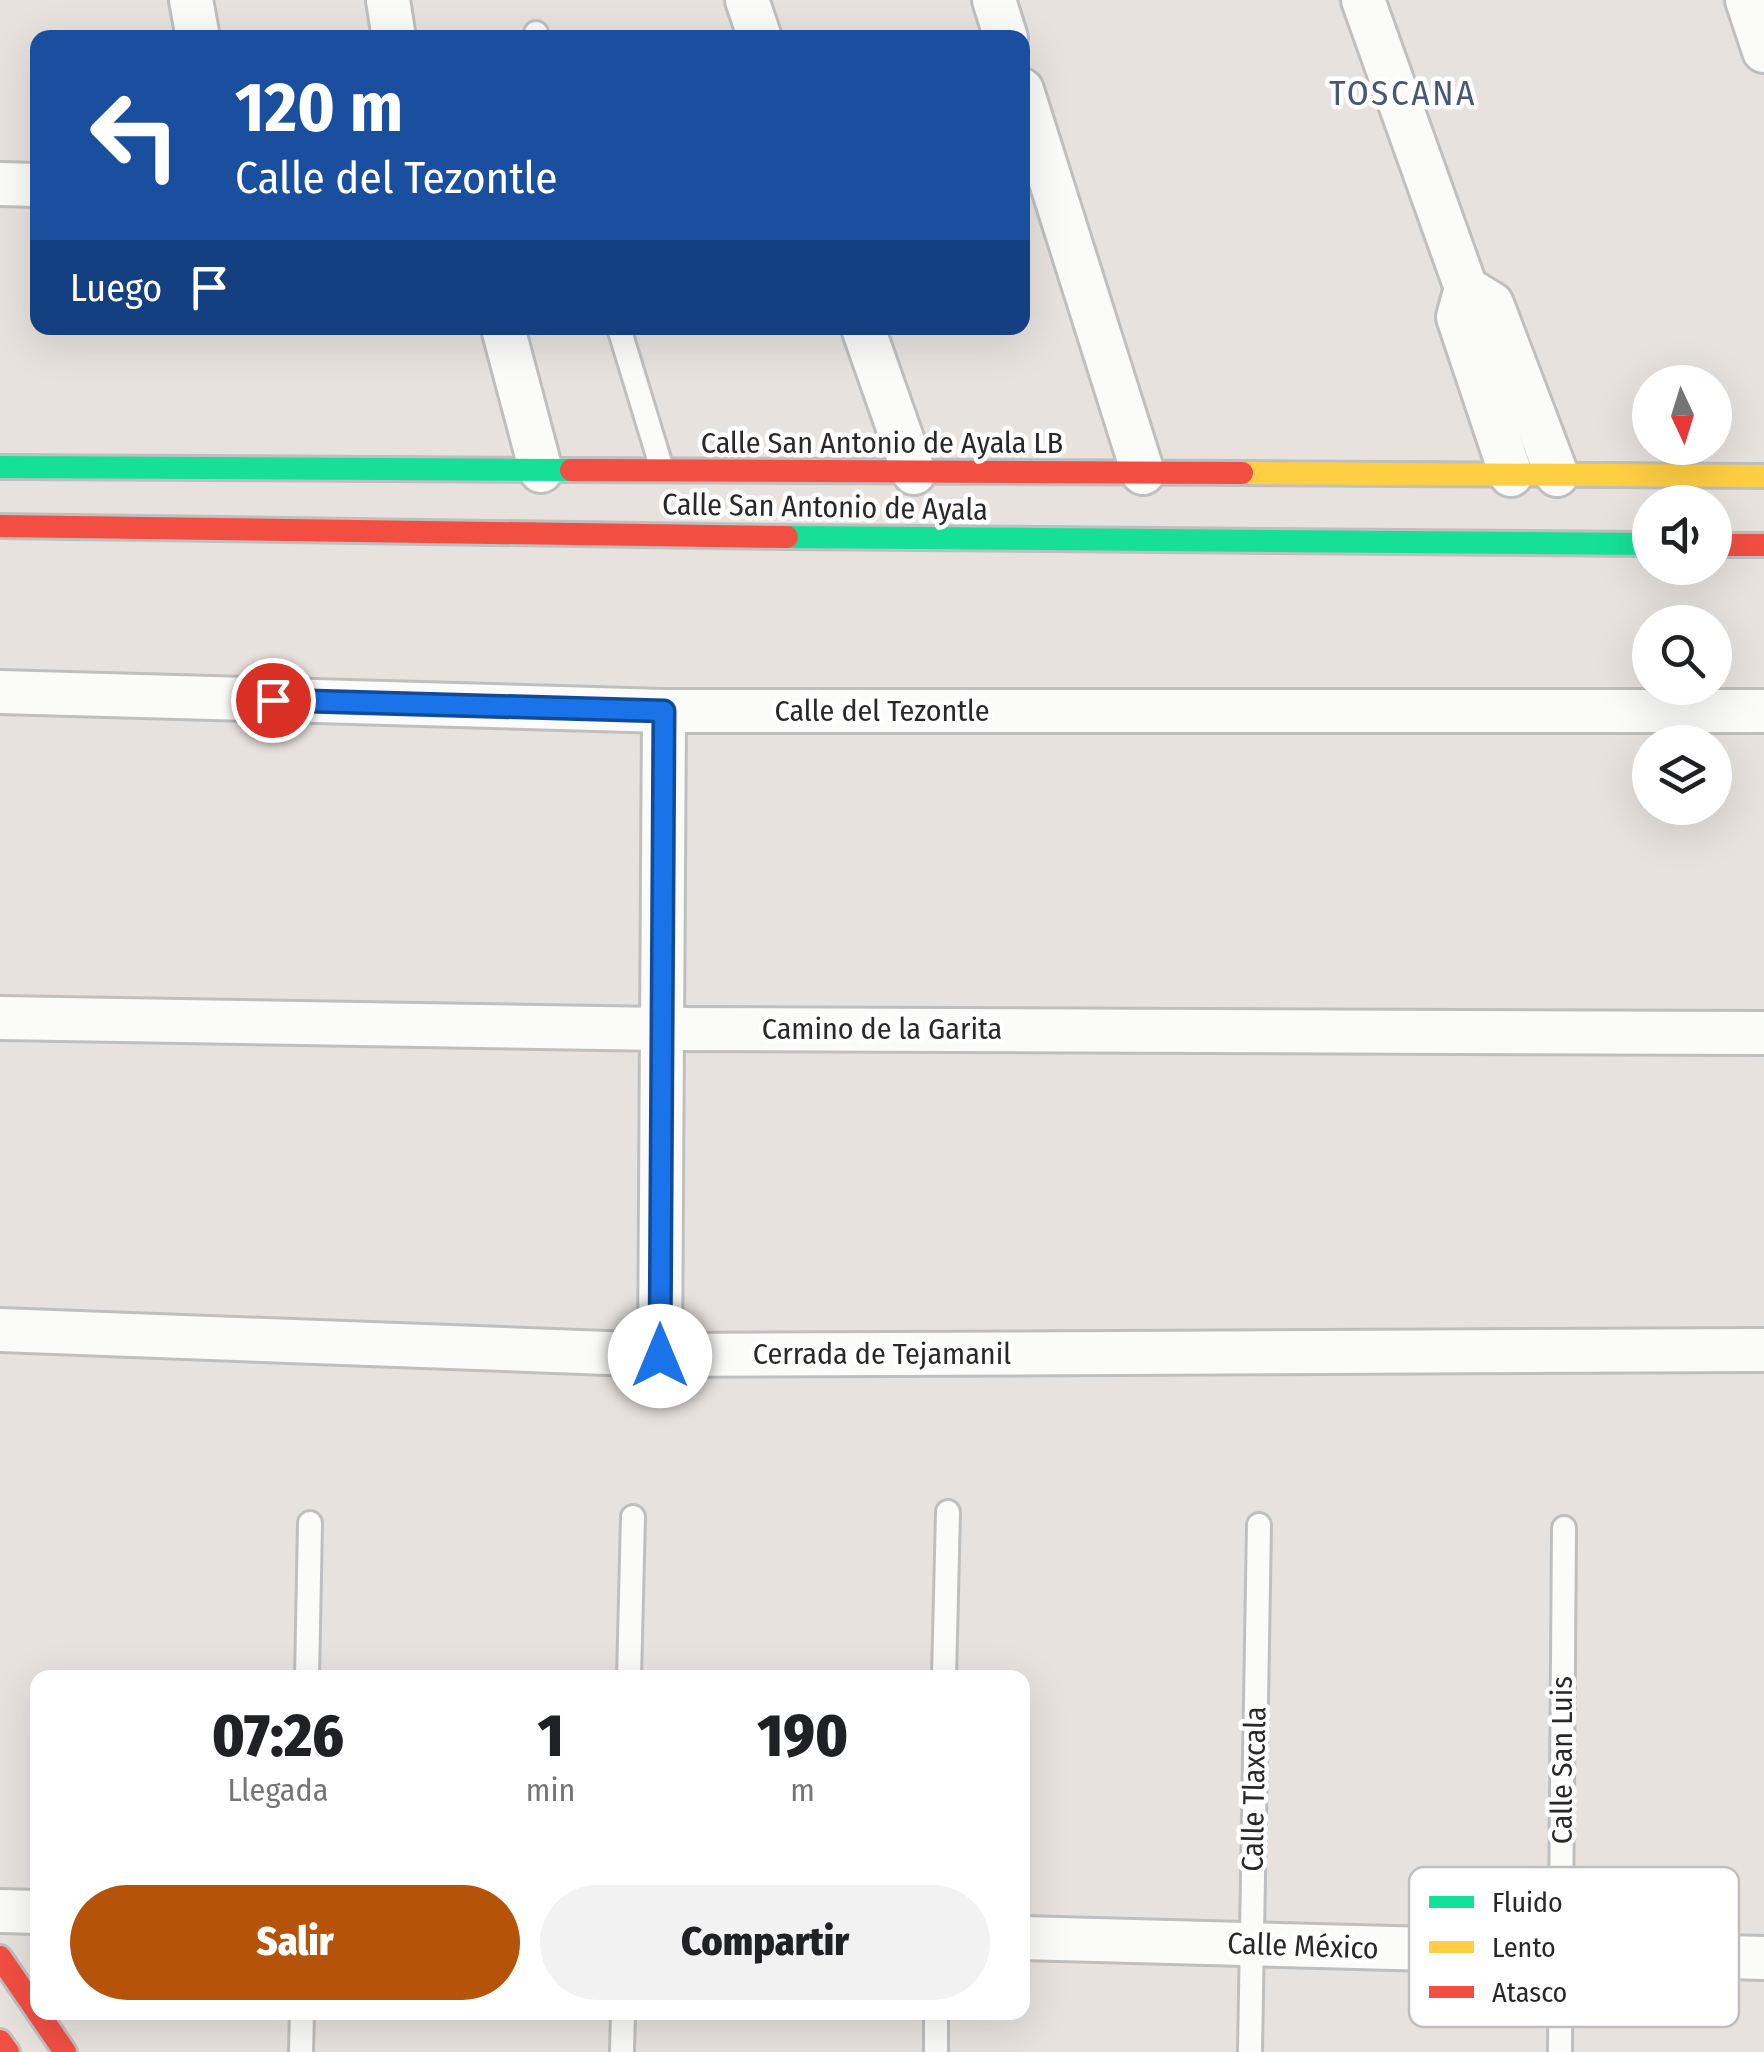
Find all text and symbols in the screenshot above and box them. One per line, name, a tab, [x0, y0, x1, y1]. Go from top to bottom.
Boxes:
text: 120 m	[235, 66, 403, 150]
icon: left	[70, 70, 200, 200]
district label: TOSCANA	[1329, 72, 1477, 114]
text: Calle del Tezontle	[235, 151, 557, 205]
icon: arrive	[182, 260, 237, 315]
text: Luego	[70, 265, 162, 311]
north arrow	[1632, 365, 1732, 465]
map controls	[1632, 365, 1732, 825]
street label: Calle San Antonio de Ayala LB	[701, 425, 1063, 461]
button: sound	[1632, 485, 1732, 585]
street label: Calle San Antonio de Ayala	[662, 486, 988, 528]
button: search	[1632, 605, 1732, 705]
pin	[231, 658, 316, 743]
icon: arrive	[246, 673, 301, 728]
street label: Calle del Tezontle	[775, 693, 989, 729]
button: layers	[1632, 725, 1732, 825]
street label: Camino de la Garita	[762, 1011, 1002, 1047]
position arrow	[608, 1304, 712, 1408]
street label: Cerrada de Tejamanil	[753, 1336, 1011, 1372]
street label: Calle San Luis	[1544, 1676, 1580, 1844]
text: 07:26	[212, 1700, 344, 1772]
text: 1	[538, 1700, 564, 1772]
text: 190	[757, 1700, 848, 1772]
street label: Calle Tlaxcala	[1235, 1706, 1273, 1872]
text: Llegada	[228, 1771, 328, 1809]
text: min	[526, 1771, 575, 1809]
text: m	[790, 1771, 815, 1809]
legend	[1409, 1867, 1739, 2027]
button: Salir	[70, 1885, 520, 2000]
button: Compartir	[540, 1885, 990, 2000]
text: Fluido	[1492, 1886, 1563, 1919]
street label: Calle México	[1227, 1925, 1379, 1967]
text: Lento	[1492, 1931, 1556, 1964]
text: Atasco	[1492, 1976, 1567, 2009]

